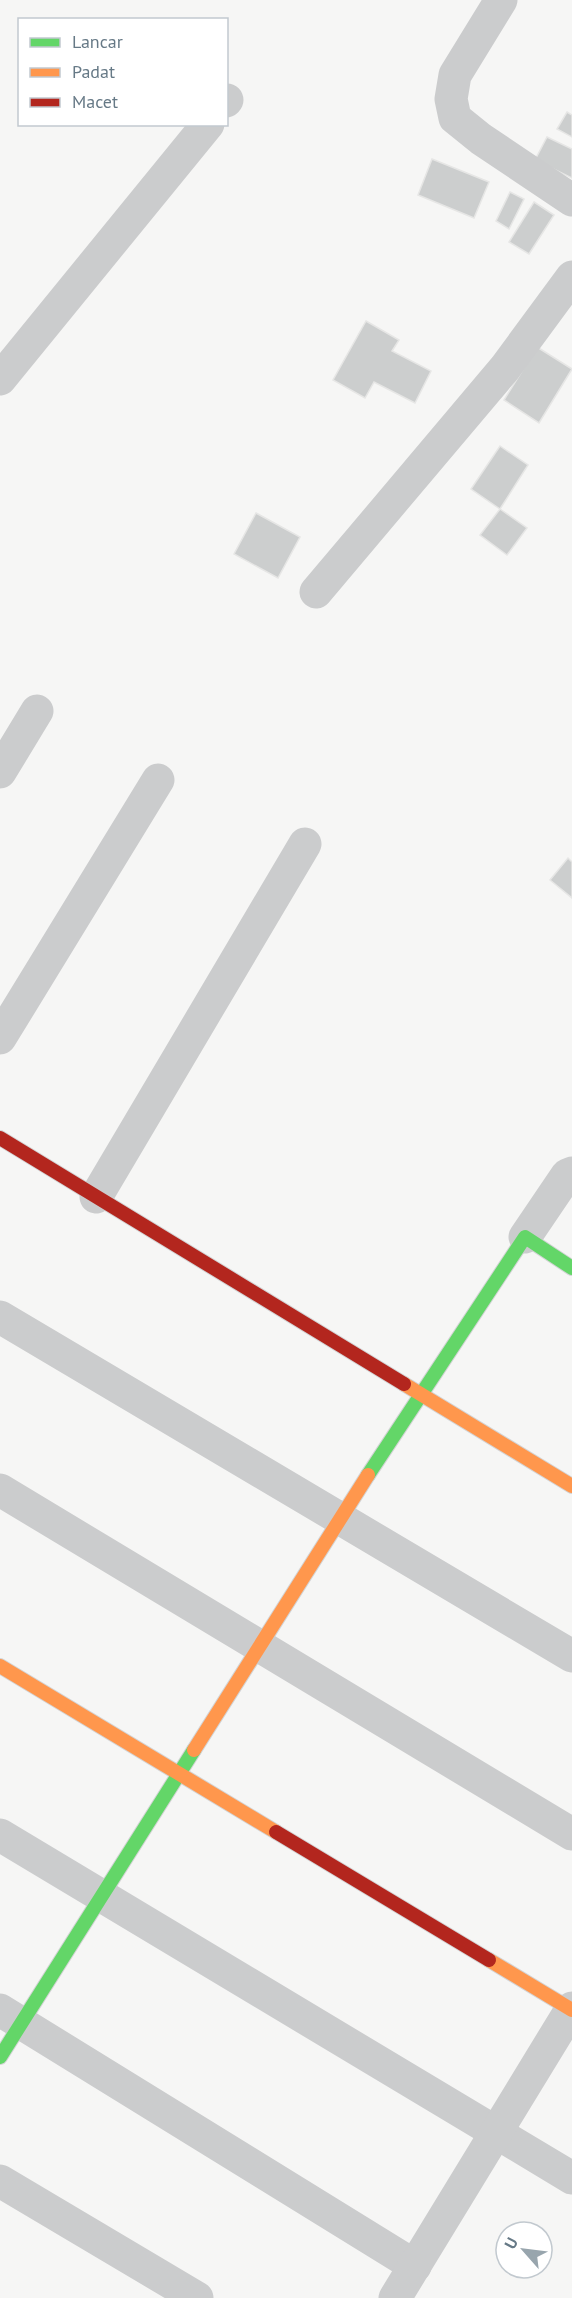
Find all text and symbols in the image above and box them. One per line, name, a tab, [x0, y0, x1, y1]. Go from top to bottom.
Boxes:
legend	[18, 18, 228, 126]
text: Lancar	[72, 30, 123, 53]
text: Padat	[72, 60, 115, 83]
text: Macet	[72, 90, 118, 113]
north arrow	[494, 2220, 554, 2280]
text: U	[500, 2234, 522, 2252]

